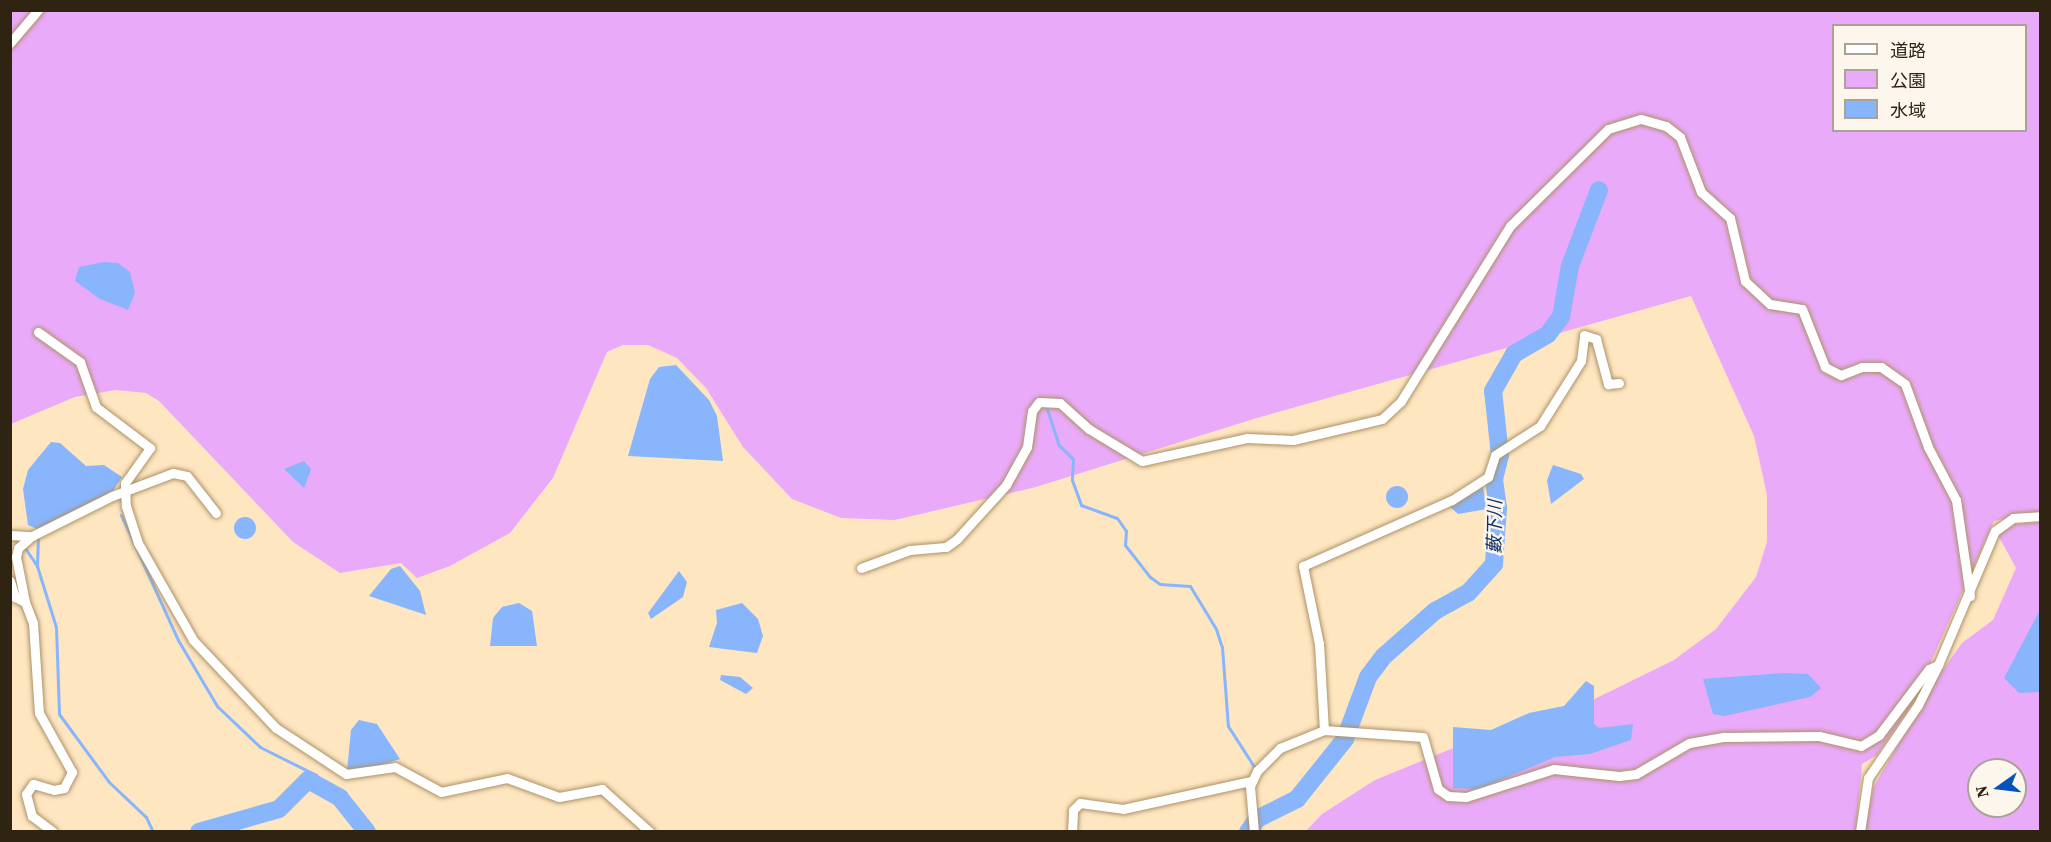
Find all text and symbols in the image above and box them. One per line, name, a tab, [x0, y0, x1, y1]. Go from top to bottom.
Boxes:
legend	[1832, 24, 2027, 132]
text: 道路	[1890, 38, 1926, 63]
text: 公園	[1890, 68, 1926, 93]
text: 水域	[1890, 98, 1926, 123]
water label: 藪下川	[1484, 500, 1506, 554]
north arrow	[1967, 758, 2027, 818]
text: N	[1969, 784, 1994, 800]

